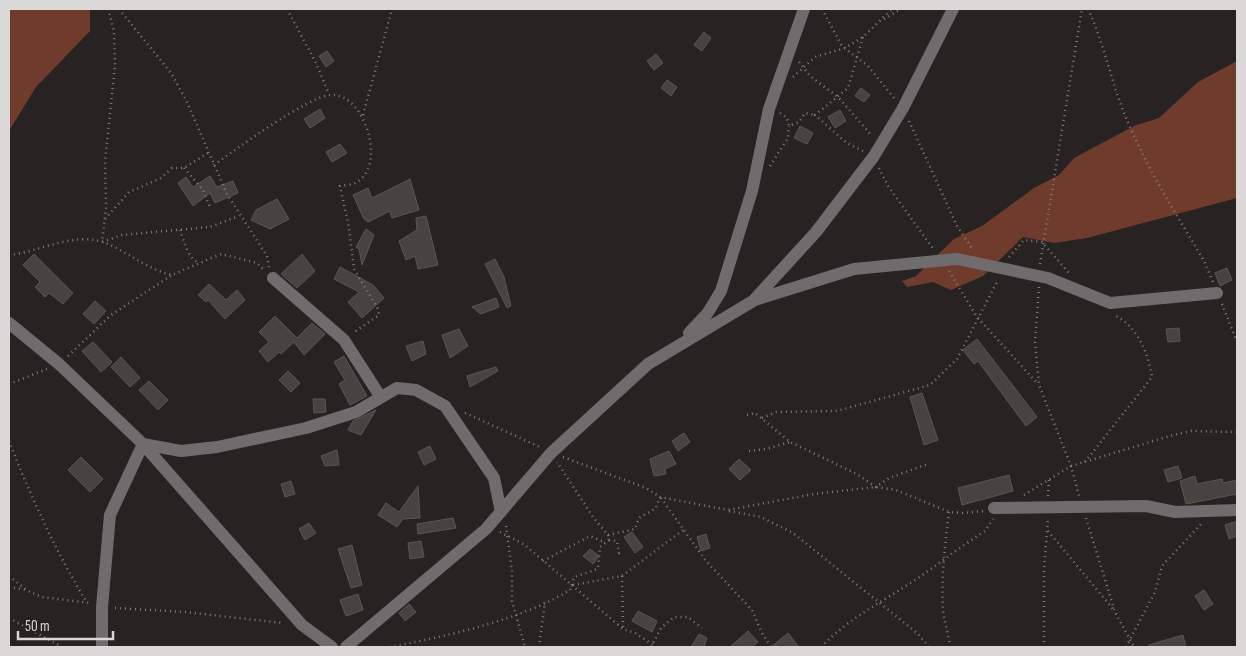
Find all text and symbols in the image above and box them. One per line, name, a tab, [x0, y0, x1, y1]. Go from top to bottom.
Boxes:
scale bar	[18, 608, 112, 640]
text: 50 m	[25, 617, 50, 636]

